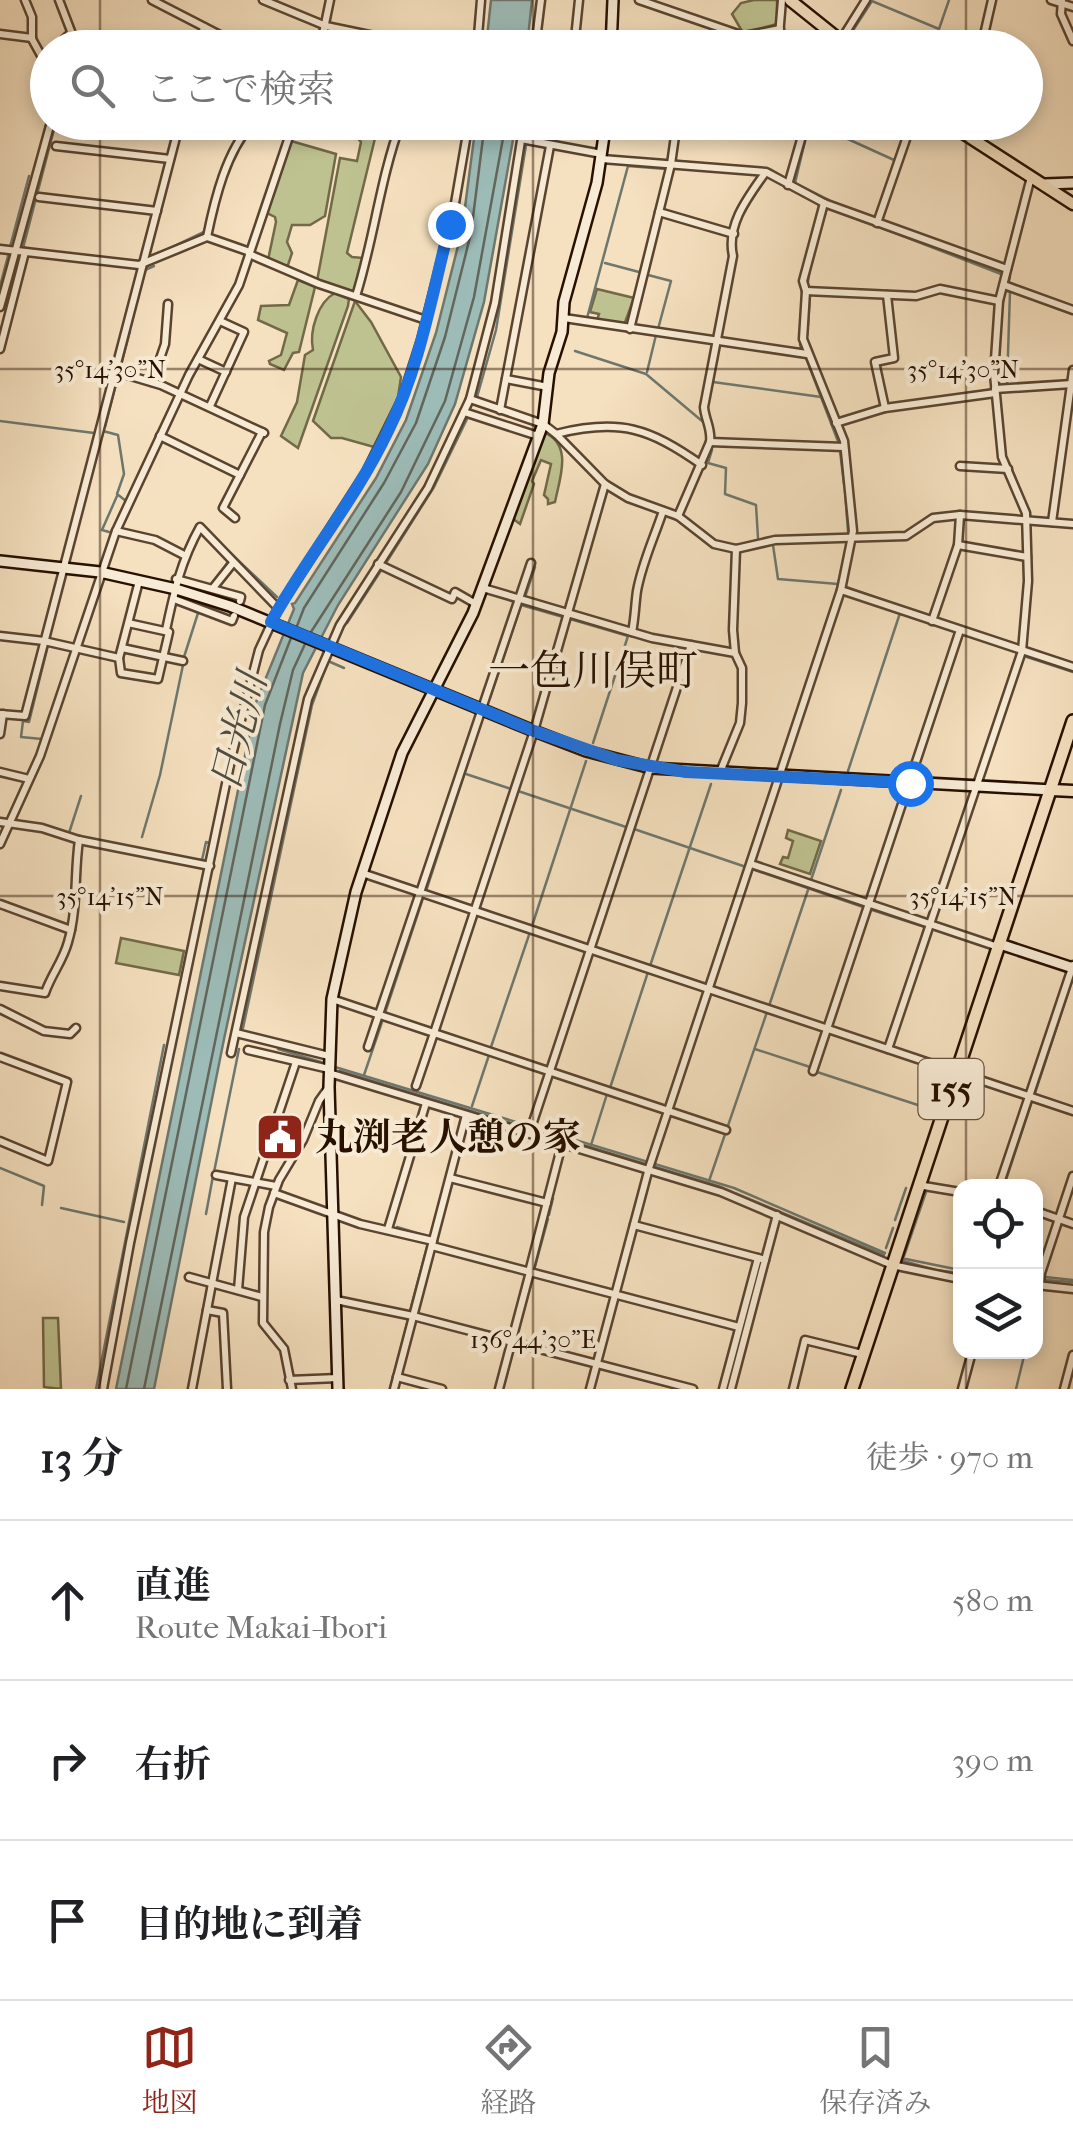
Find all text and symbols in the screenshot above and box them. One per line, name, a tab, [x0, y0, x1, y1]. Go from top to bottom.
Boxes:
search box	[30, 30, 1043, 140]
icon: search	[65, 58, 120, 113]
text: ここで検索	[145, 67, 335, 112]
route end	[428, 202, 474, 248]
text: 35°14'30"N	[54, 355, 166, 384]
text: 35°14'30"N	[907, 355, 1019, 384]
district label: 一色川俣町	[488, 647, 698, 696]
water label: 日光川	[202, 665, 277, 796]
route start	[888, 761, 934, 807]
text: 35°14'15"N	[56, 882, 164, 911]
text: 35°14'15"N	[909, 882, 1017, 911]
road number: 155	[918, 1059, 984, 1119]
public building icon: 丸渕老人憩の家	[254, 1111, 306, 1163]
place label: 丸渕老人憩の家	[315, 1115, 581, 1160]
map controls	[953, 1179, 1043, 1359]
button: locate	[953, 1179, 1043, 1269]
button: layers	[953, 1269, 1043, 1359]
text: 136°44'30"E	[470, 1325, 596, 1354]
text: 13 分	[40, 1434, 123, 1483]
text: 徒歩 · 970 m	[866, 1439, 1033, 1476]
text: 直進	[135, 1563, 211, 1608]
icon: ahead	[40, 1573, 95, 1628]
text: 580 m	[952, 1582, 1033, 1619]
text: Route Makai-Ibori	[135, 1609, 387, 1646]
icon: right	[40, 1733, 95, 1788]
text: 右折	[135, 1742, 211, 1787]
text: 390 m	[952, 1742, 1033, 1779]
icon: arrive	[40, 1893, 95, 1948]
text: 目的地に到着	[135, 1902, 363, 1947]
tab: 地図	[141, 2020, 198, 2120]
tab: 経路	[480, 2020, 537, 2120]
tab: 保存済み	[819, 2020, 932, 2120]

